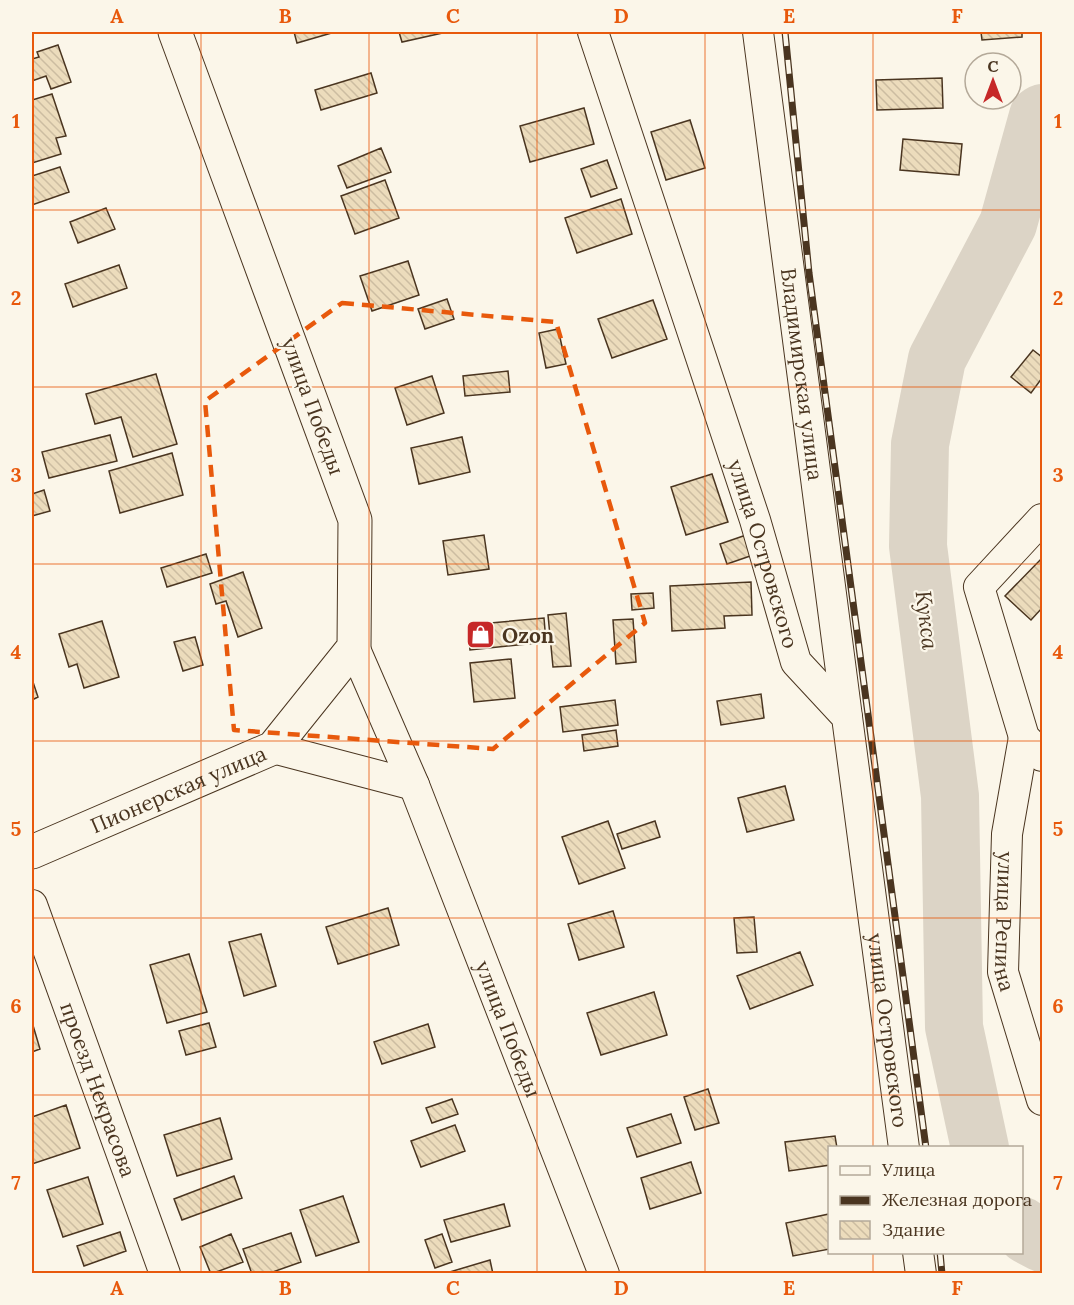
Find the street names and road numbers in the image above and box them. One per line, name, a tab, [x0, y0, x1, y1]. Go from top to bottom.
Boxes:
street label: Владимирская улица	[775, 266, 830, 482]
street label: улица Победы	[276, 333, 350, 479]
street label: улица Островского	[722, 456, 805, 651]
street label: Пионерская улица	[86, 739, 270, 839]
street label: улица Репина	[989, 851, 1022, 995]
street label: улица Островского	[862, 931, 915, 1129]
street label: улица Победы	[470, 956, 547, 1101]
street label: проезд Некрасова	[55, 998, 142, 1181]

